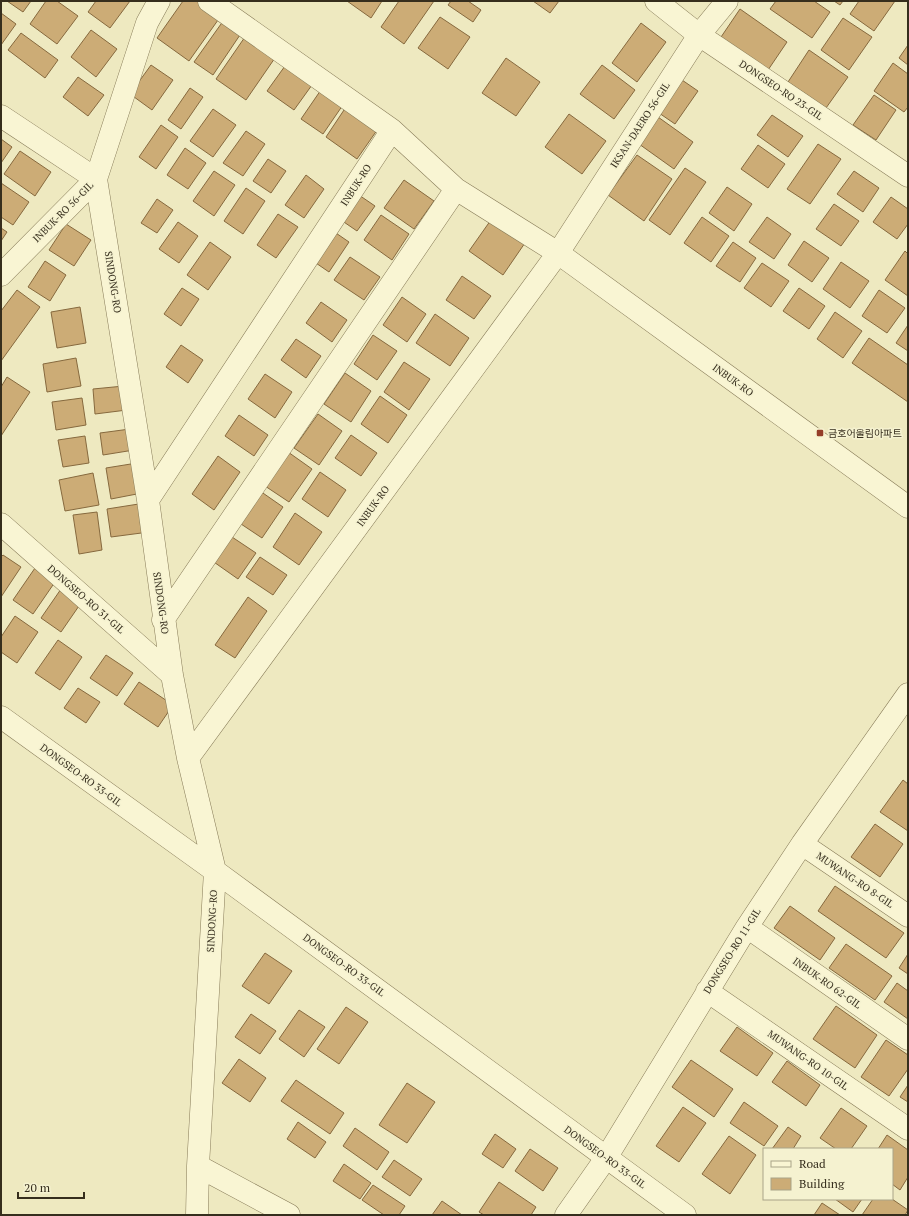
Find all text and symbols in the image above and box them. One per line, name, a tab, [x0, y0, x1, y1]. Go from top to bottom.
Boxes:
street label: DONGSEO-RO 23-GIL	[737, 57, 826, 123]
street label: IKSAN-DAERO 56-GIL	[607, 79, 673, 170]
street label: INBUK-RO	[338, 162, 374, 208]
street label: INBUK-RO 56-GIL	[30, 179, 96, 245]
street label: SINDONG-RO	[102, 250, 124, 314]
street label: INBUK-RO	[710, 361, 756, 399]
place label: 금호어울림아파트	[828, 427, 902, 440]
marker: 금호어울림아파트	[815, 428, 825, 438]
street label: INBUK-RO	[354, 483, 392, 529]
street label: DONGSEO-RO 31-GIL	[45, 562, 128, 636]
street label: SINDONG-RO	[150, 571, 172, 635]
street label: DONGSEO-RO 33-GIL	[37, 741, 125, 809]
street label: MUWANG-RO 8-GIL	[814, 849, 897, 911]
street label: SINDONG-RO	[204, 889, 220, 953]
street label: DONGSEO-RO 11-GIL	[700, 905, 764, 996]
street label: DONGSEO-RO 33-GIL	[300, 931, 388, 999]
street label: INBUK-RO 62-GIL	[790, 955, 864, 1012]
street label: MUWANG-RO 10-GIL	[765, 1027, 851, 1093]
street label: DONGSEO-RO 33-GIL	[561, 1123, 649, 1191]
legend	[763, 1148, 893, 1200]
text: Road	[799, 1156, 826, 1171]
scale bar	[18, 1174, 84, 1200]
text: Building	[799, 1176, 845, 1191]
text: 20 m	[24, 1180, 51, 1195]

